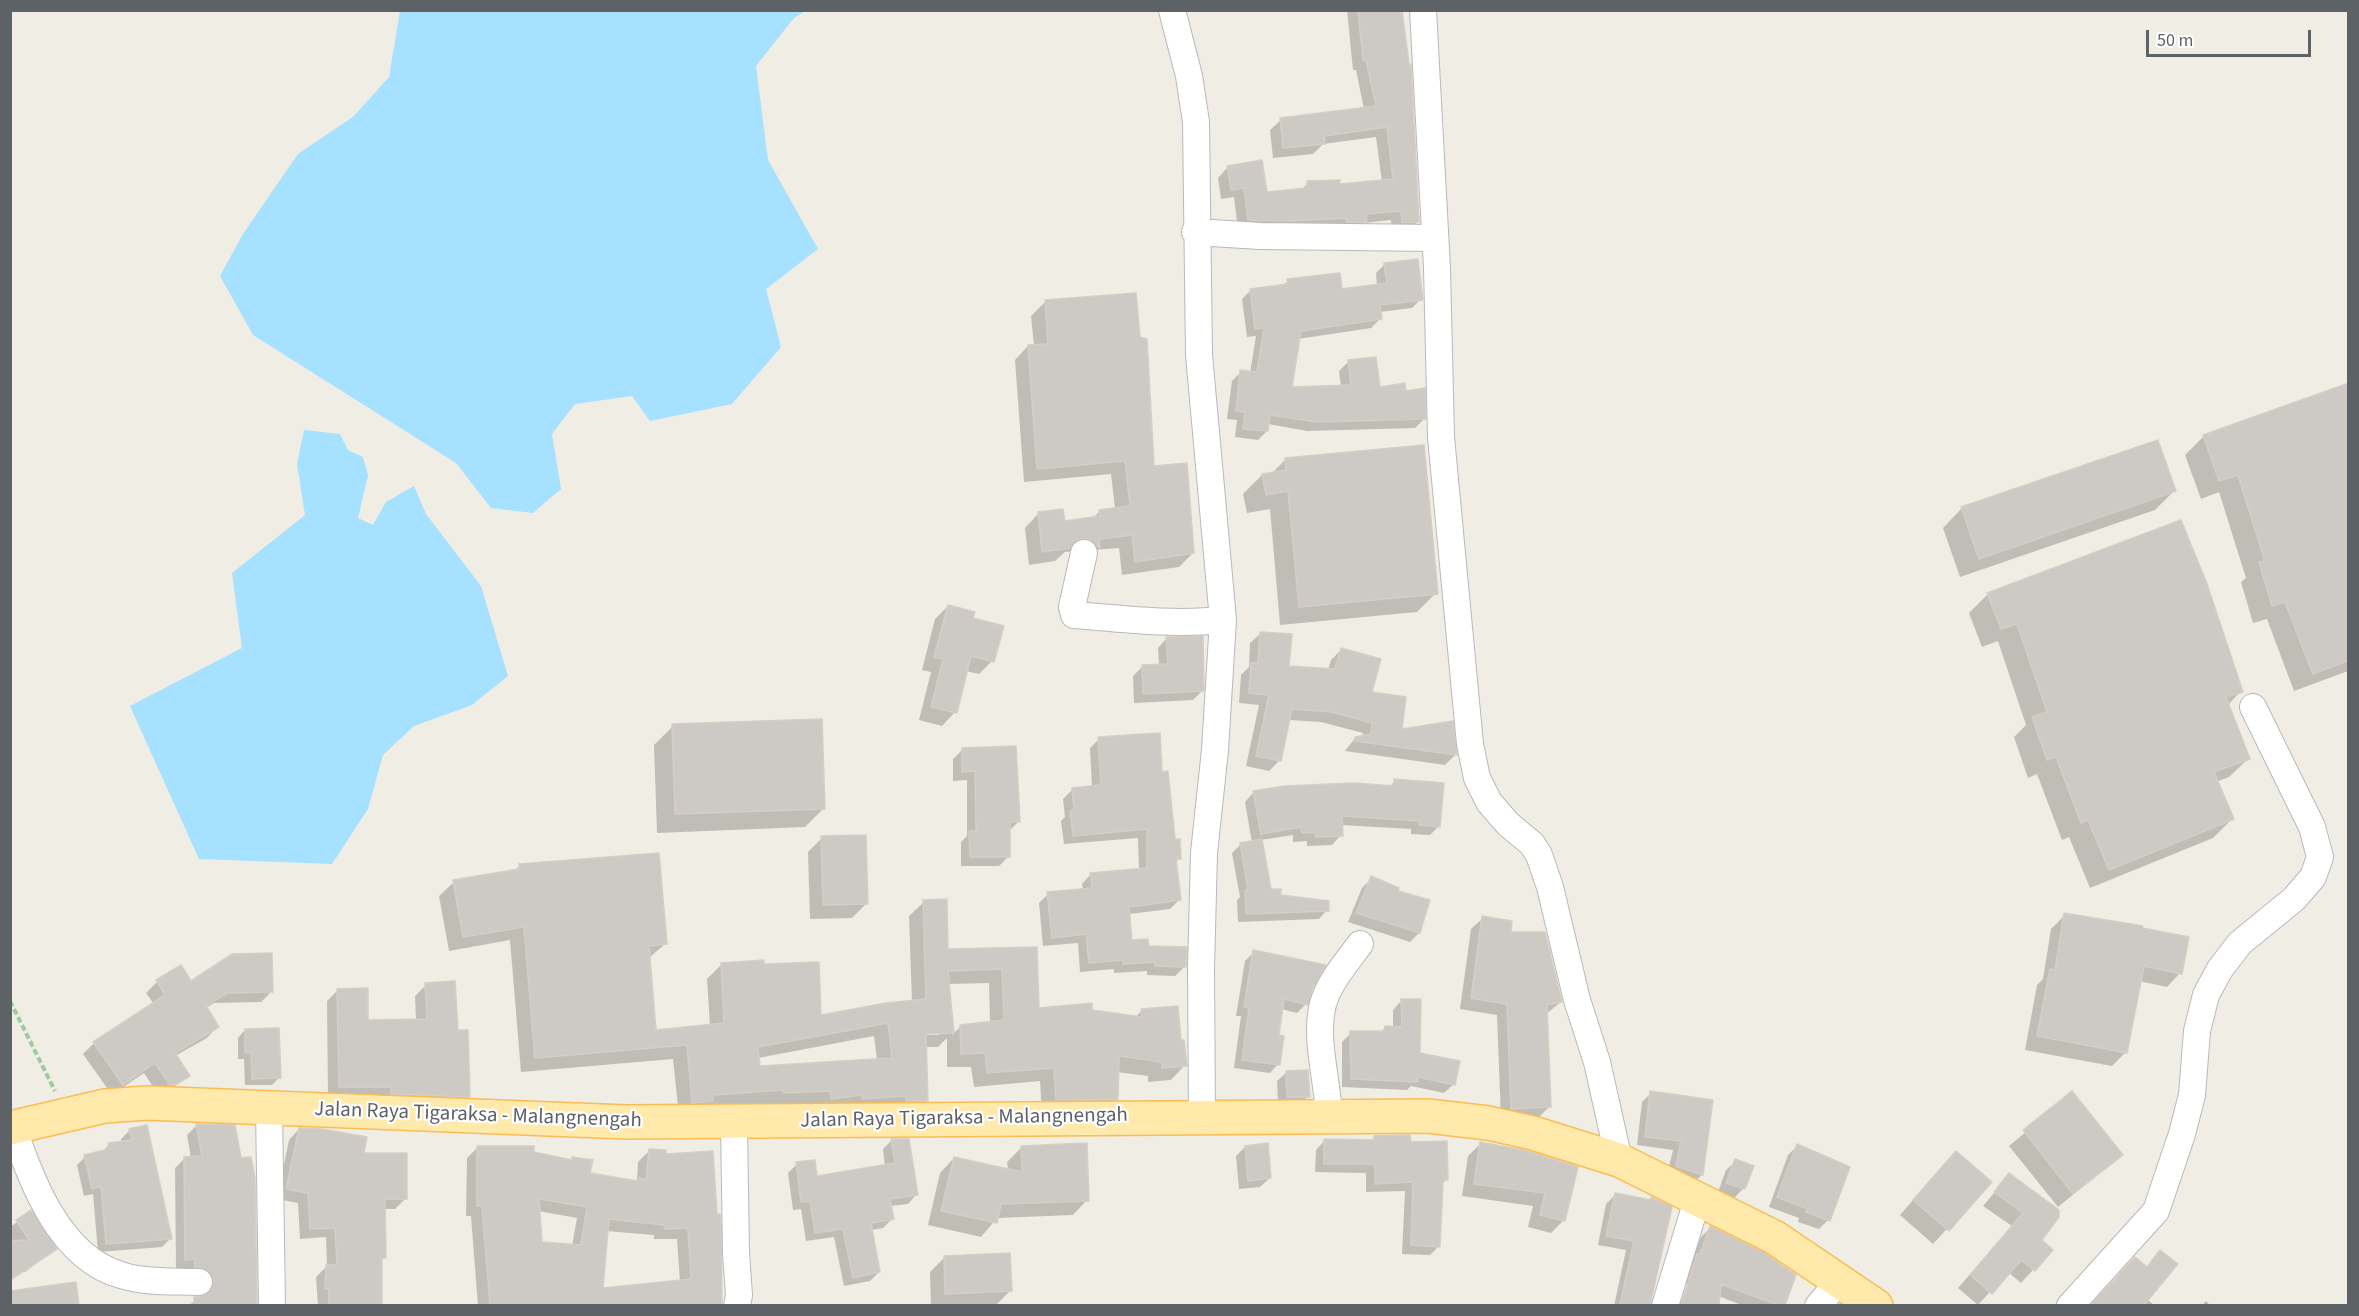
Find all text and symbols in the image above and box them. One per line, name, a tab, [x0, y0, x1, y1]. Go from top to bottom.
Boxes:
scale bar	[2149, 18, 2314, 56]
text: 50 m	[2157, 28, 2193, 53]
street label: Jalan Raya Tigaraksa - Malangnengah	[314, 1098, 642, 1134]
street label: Jalan Raya Tigaraksa - Malangnengah	[800, 1104, 1128, 1134]

